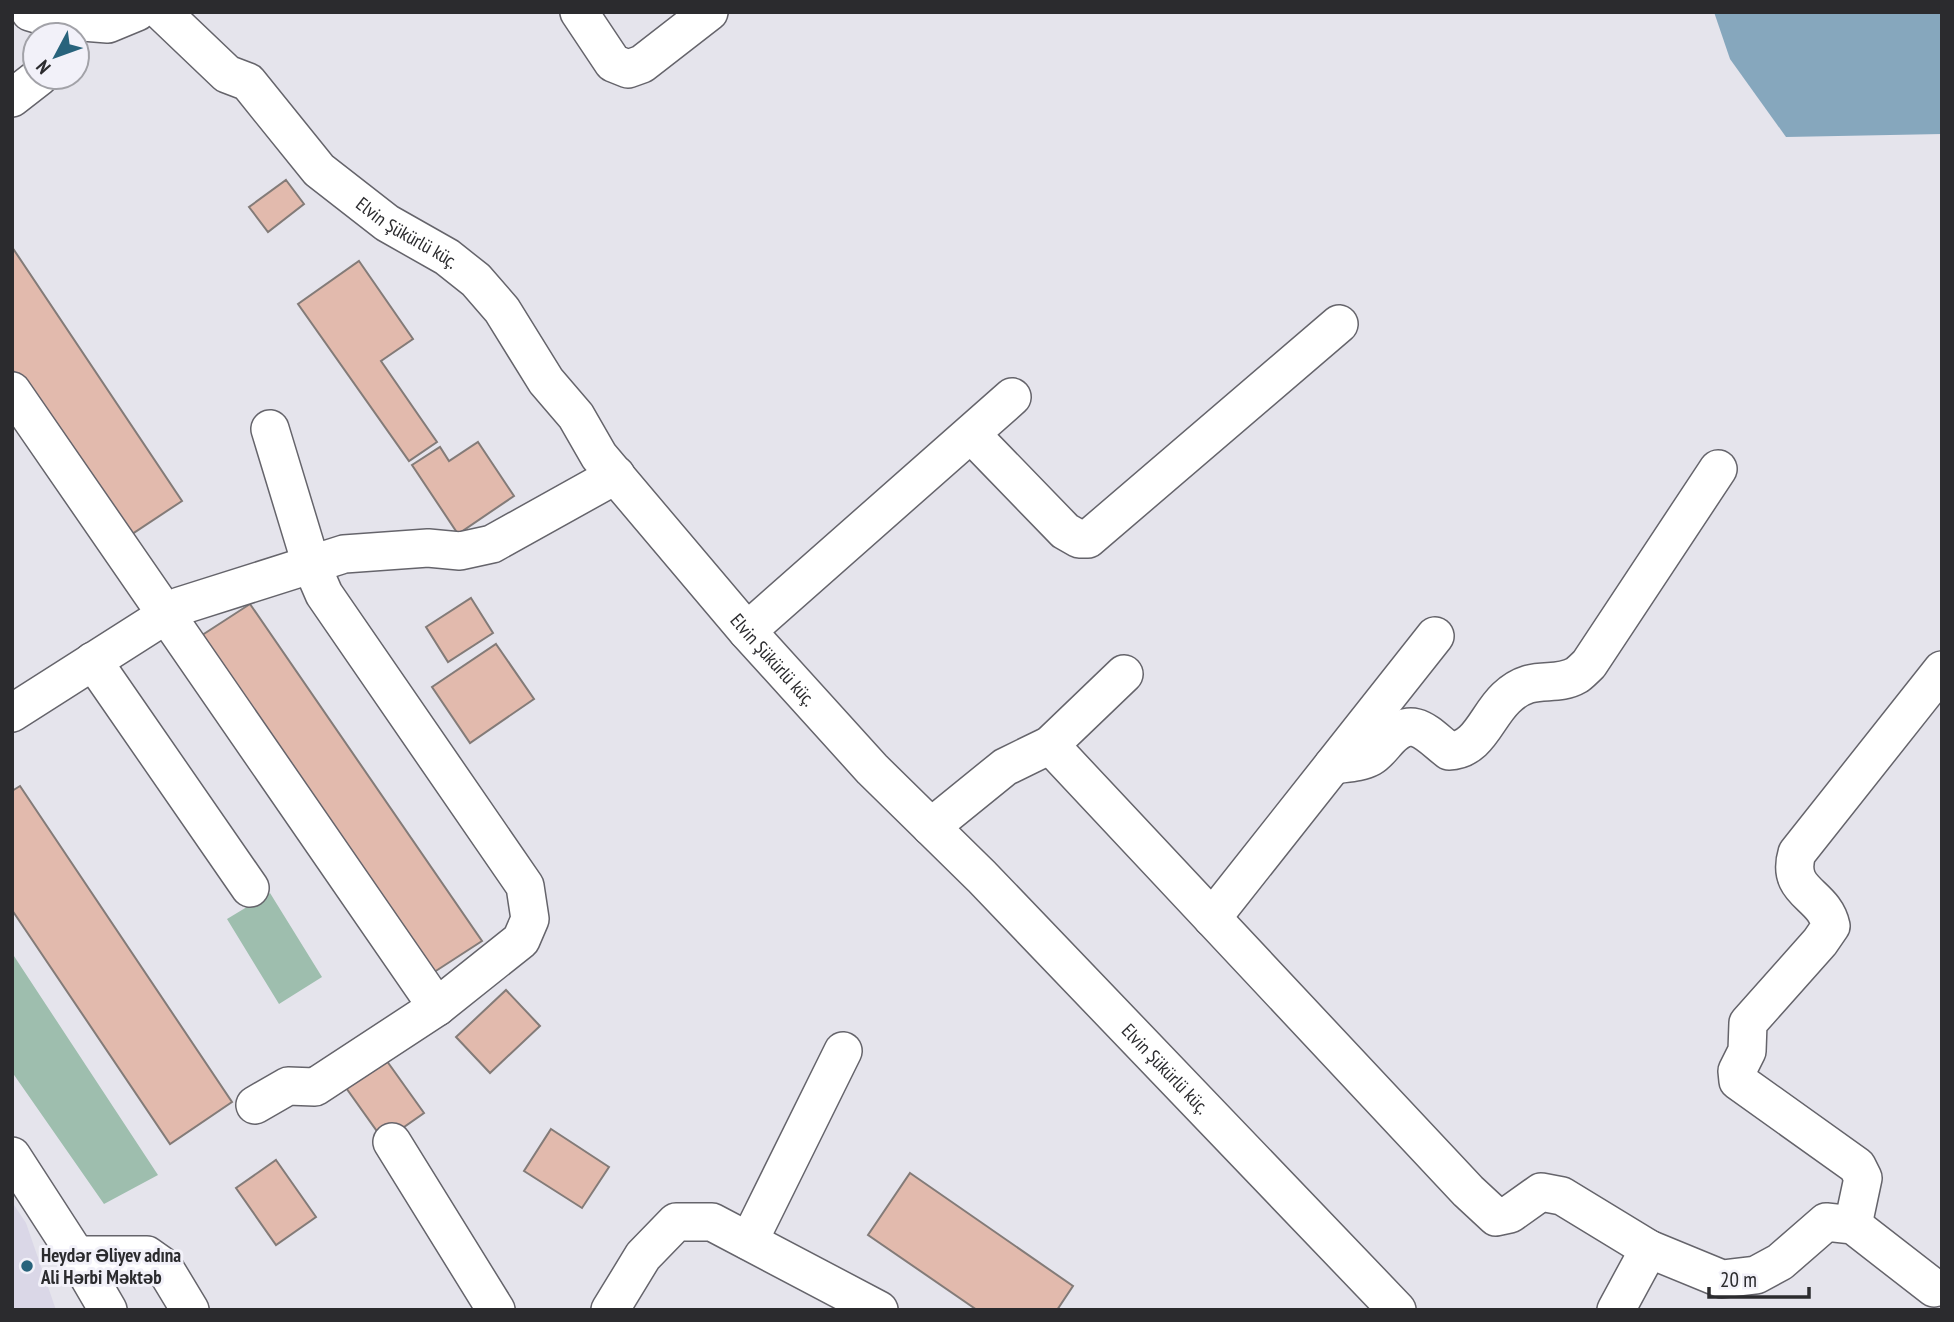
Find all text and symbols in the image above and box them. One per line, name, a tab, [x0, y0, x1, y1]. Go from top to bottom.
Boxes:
north arrow	[21, 21, 91, 91]
text: N	[31, 55, 56, 79]
street label: Elvin Şükürlü küç.	[351, 192, 464, 274]
street label: Elvin Şükürlü küç.	[725, 608, 821, 711]
street label: Elvin Şükürlü küç.	[1117, 1018, 1215, 1119]
place label: Heydər Əliyev adına Ali Hərbi Məktəb	[40, 1243, 181, 1289]
scale bar	[1709, 1256, 1809, 1300]
marker: Heydər Əliyev adına Ali Hərbi Məktəb	[19, 1258, 35, 1274]
text: 20 m	[1720, 1266, 1757, 1293]

